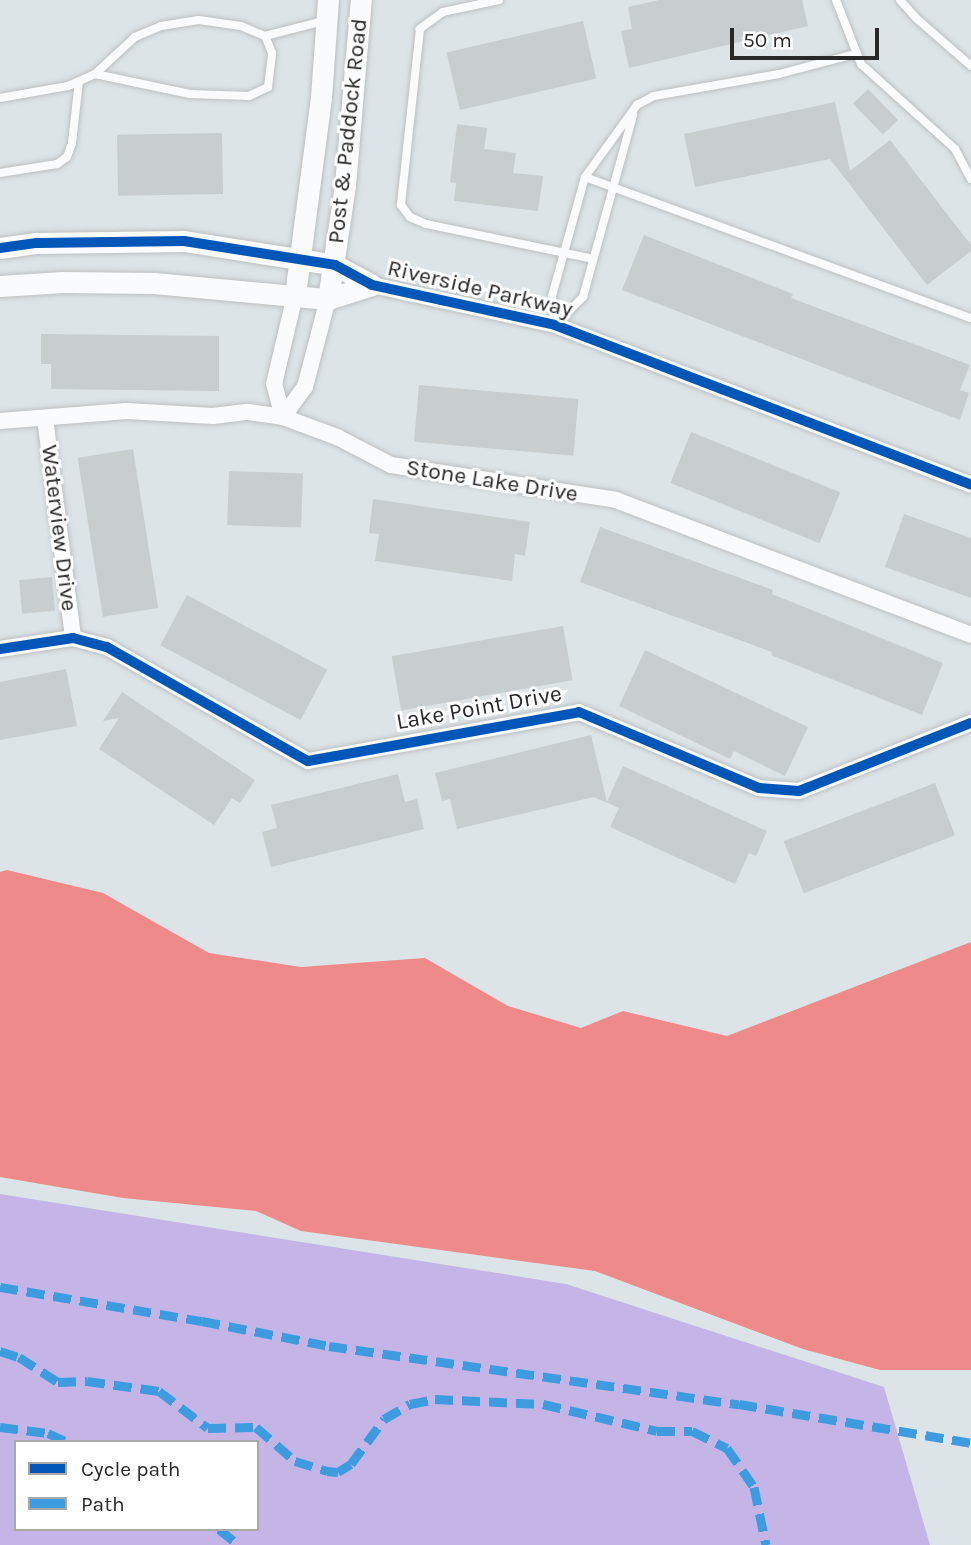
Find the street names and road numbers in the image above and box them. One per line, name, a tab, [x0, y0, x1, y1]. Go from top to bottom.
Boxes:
street label: Post & Paddock Road	[322, 17, 374, 245]
street label: Riverside Parkway	[385, 254, 575, 324]
street label: Waterview Drive	[35, 443, 83, 613]
street label: Stone Lake Drive	[404, 454, 580, 508]
street label: Lake Point Drive	[394, 680, 564, 736]

